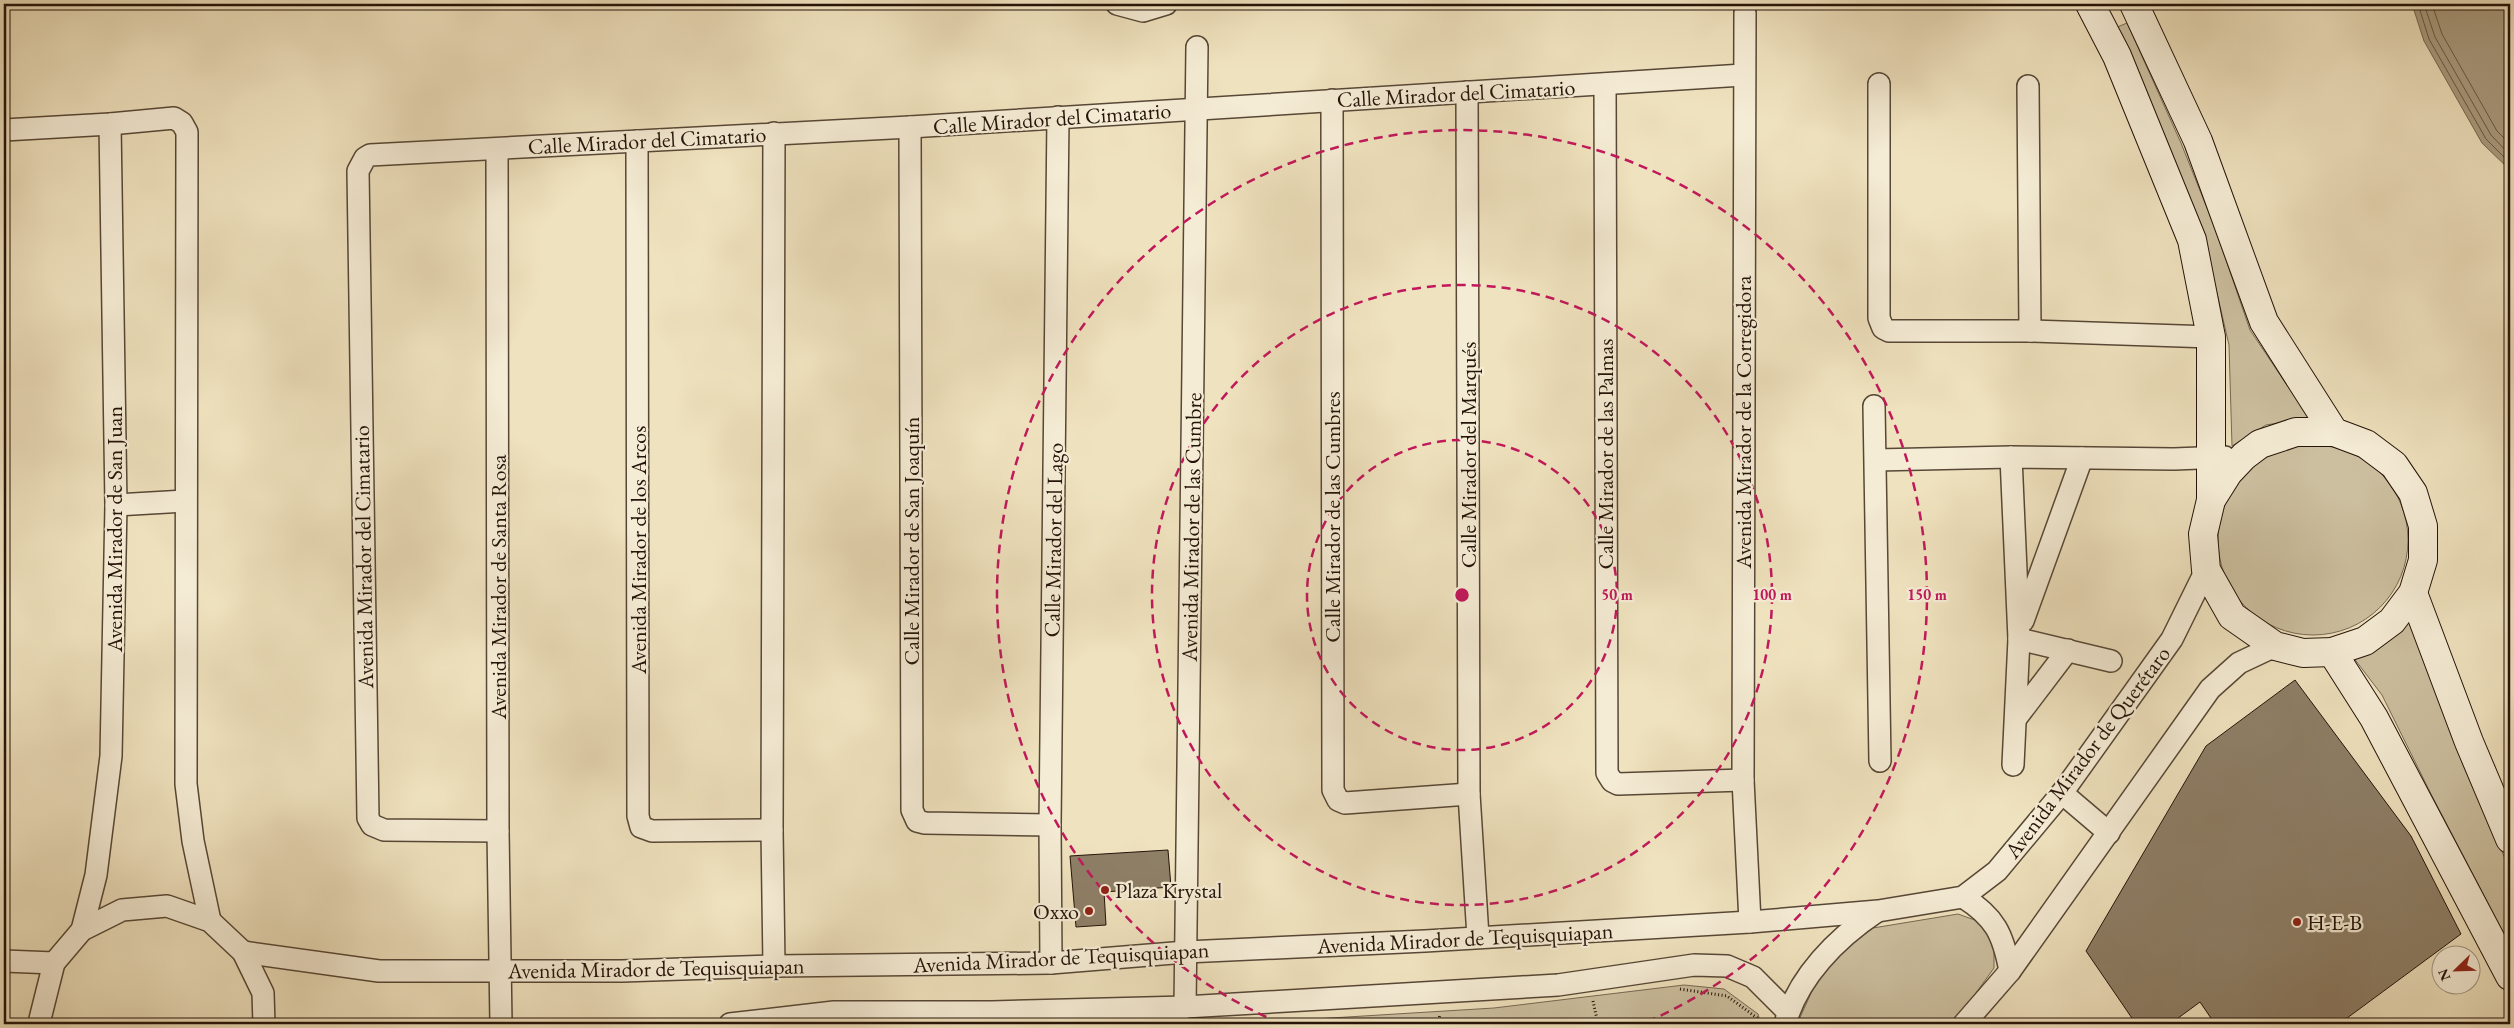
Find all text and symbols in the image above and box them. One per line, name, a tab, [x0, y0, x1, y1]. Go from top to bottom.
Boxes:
street label: Calle Mirador del Cimatario	[1336, 73, 1576, 114]
street label: Calle Mirador del Cimatario	[932, 96, 1172, 141]
street label: Calle Mirador del Cimatario	[527, 120, 767, 161]
street label: Avenida Mirador de la Corregidora	[1729, 275, 1758, 570]
street label: Calle Mirador de las Palmas	[1591, 339, 1620, 569]
street label: Calle Mirador del Marqués	[1454, 342, 1483, 568]
street label: Calle Mirador de las Cumbres	[1318, 391, 1347, 643]
street label: Avenida Mirador de las Cumbre	[1175, 392, 1208, 663]
street label: Avenida Mirador de San Juan	[100, 405, 129, 653]
street label: Calle Mirador de San Joaquín	[897, 416, 926, 665]
street label: Avenida Mirador del Cimatario	[347, 425, 380, 690]
street label: Avenida Mirador de los Arcos	[624, 426, 653, 675]
street label: Calle Mirador del Lago	[1037, 442, 1070, 638]
street label: Avenida Mirador de Santa Rosa	[484, 454, 513, 721]
text: 50 m	[1601, 585, 1633, 604]
text: 100 m	[1752, 585, 1792, 604]
text: 150 m	[1907, 585, 1947, 604]
centre of rings	[1453, 586, 1471, 604]
street label: Avenida Mirador de Querétaro	[1997, 640, 2177, 865]
place label: Plaza Krystal	[1115, 876, 1222, 905]
marker: Plaza Krystal	[1099, 884, 1111, 896]
place label: Oxxo	[1033, 897, 1079, 926]
marker: Oxxo	[1083, 905, 1095, 917]
place label: H-E-B	[2307, 908, 2362, 937]
street label: Avenida Mirador de Tequisquiapan	[1315, 916, 1614, 961]
marker: H-E-B	[2291, 916, 2303, 928]
street label: Avenida Mirador de Tequisquiapan	[911, 935, 1210, 980]
north arrow	[2432, 946, 2482, 996]
street label: Avenida Mirador de Tequisquiapan	[506, 951, 805, 986]
text: N	[2433, 966, 2455, 984]

